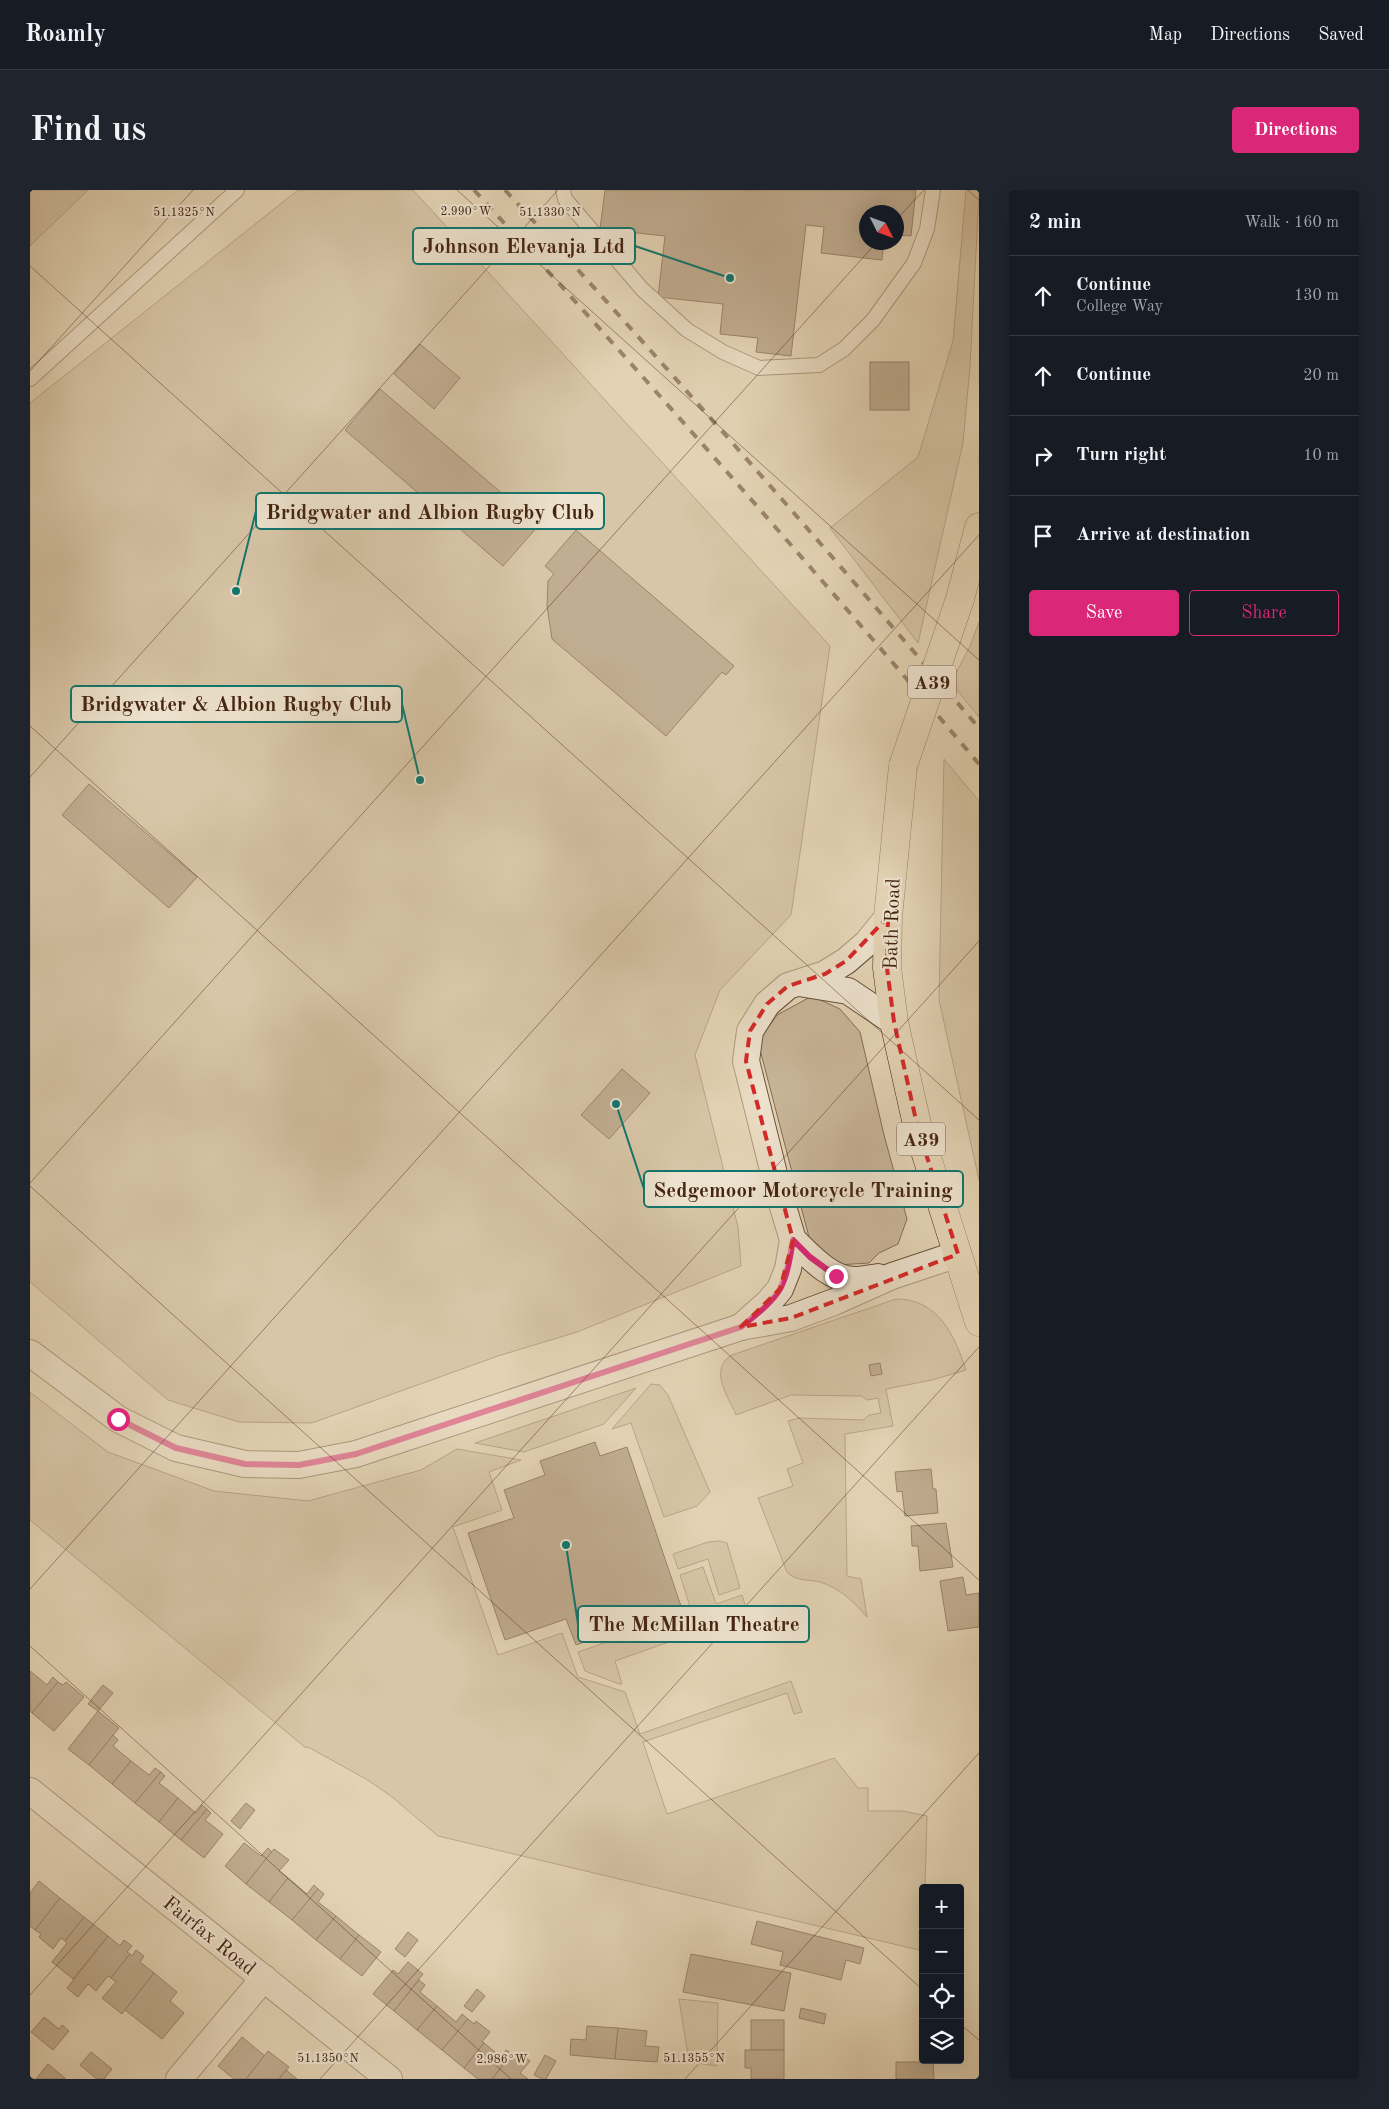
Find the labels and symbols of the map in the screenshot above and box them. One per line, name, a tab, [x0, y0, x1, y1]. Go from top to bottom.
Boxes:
north arrow	[859, 205, 904, 250]
text: 51.1325°N	[153, 206, 215, 219]
text: 2.990°W	[441, 206, 492, 218]
text: 51.1330°N	[519, 206, 581, 219]
callout: Johnson Elevanja Ltd	[413, 228, 635, 264]
text: Johnson Elevanja Ltd	[423, 237, 625, 258]
callout: Bridgwater and Albion Rugby Club	[256, 493, 604, 529]
text: Bridgwater and Albion Rugby Club	[266, 503, 594, 524]
road number: A39	[908, 666, 956, 698]
callout: Bridgwater & Albion Rugby Club	[71, 686, 402, 722]
text: Bridgwater & Albion Rugby Club	[80, 695, 392, 716]
street label: Bath Road	[881, 878, 905, 970]
road number: A39	[897, 1122, 945, 1156]
callout: Sedgemoor Motorcycle Training	[644, 1171, 963, 1207]
text: Sedgemoor Motorcycle Training	[653, 1181, 953, 1202]
route end	[825, 1265, 848, 1288]
route start	[107, 1408, 130, 1431]
callout: The McMillan Theatre	[578, 1606, 809, 1642]
text: The McMillan Theatre	[588, 1615, 800, 1636]
street label: Fairfax Road	[159, 1893, 259, 1980]
text: 51.1350°N	[297, 2052, 359, 2065]
text: 51.1355°N	[663, 2052, 725, 2065]
text: 2.986°W	[477, 2054, 528, 2066]

